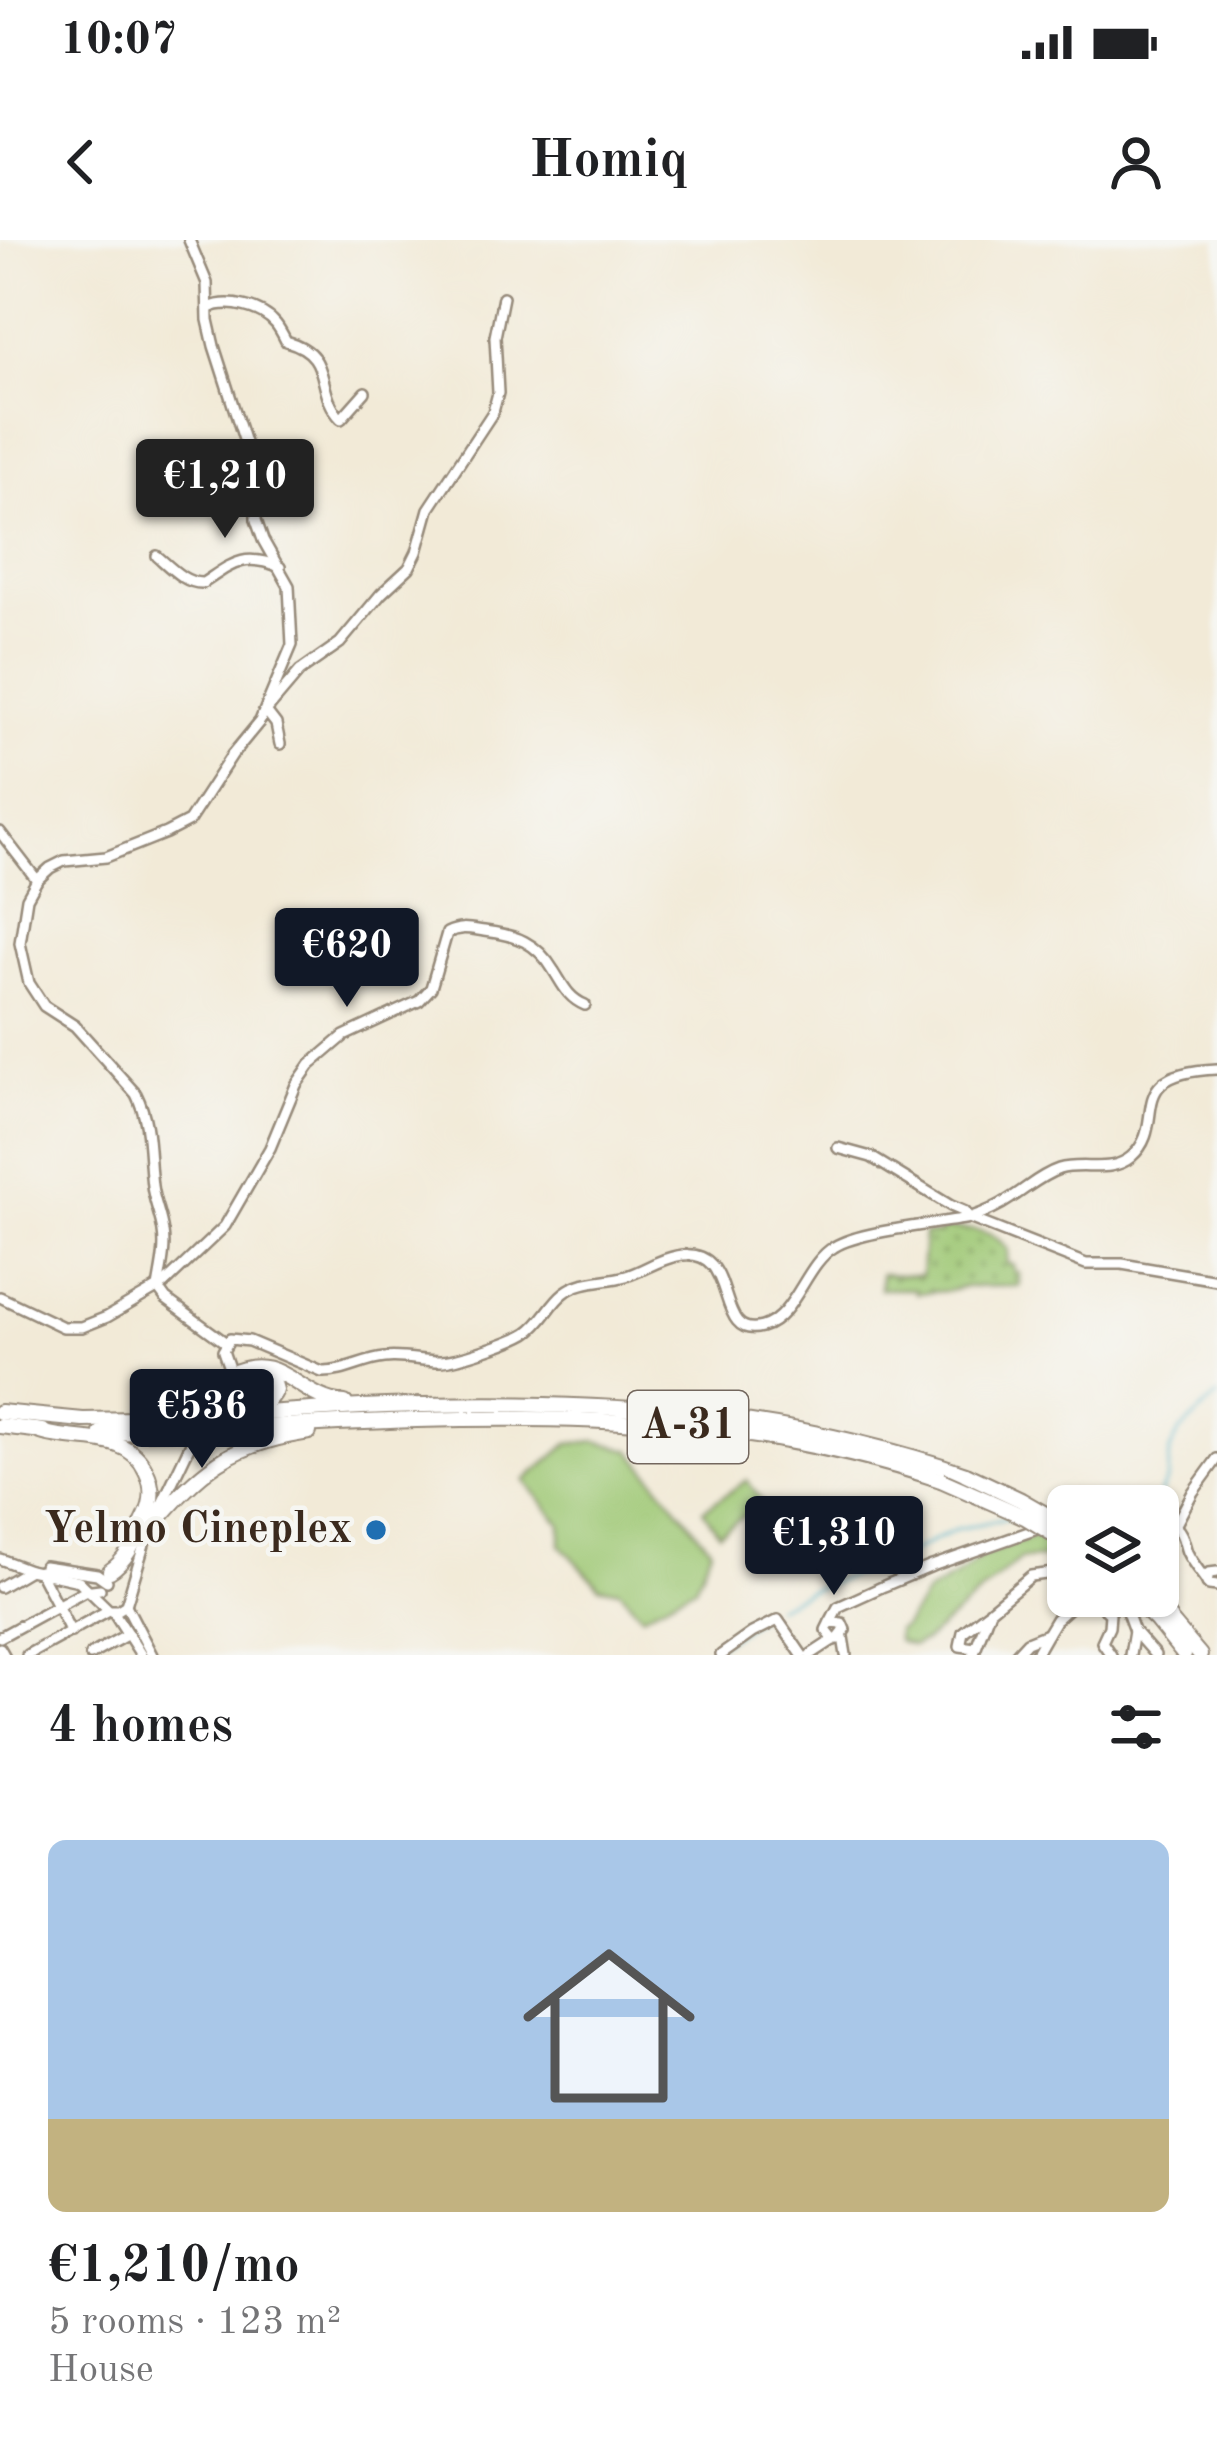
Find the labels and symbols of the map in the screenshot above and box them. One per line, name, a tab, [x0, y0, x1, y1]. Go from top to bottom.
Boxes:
pin: €1,210	[127, 439, 323, 541]
pin: €620	[276, 908, 418, 1010]
pin: €536	[131, 1369, 273, 1471]
road number: A-31	[628, 1391, 748, 1463]
pin: €1,310	[736, 1496, 932, 1598]
place label: Yelmo Cineplex	[43, 1508, 352, 1553]
marker: Yelmo Cineplex	[363, 1517, 389, 1543]

